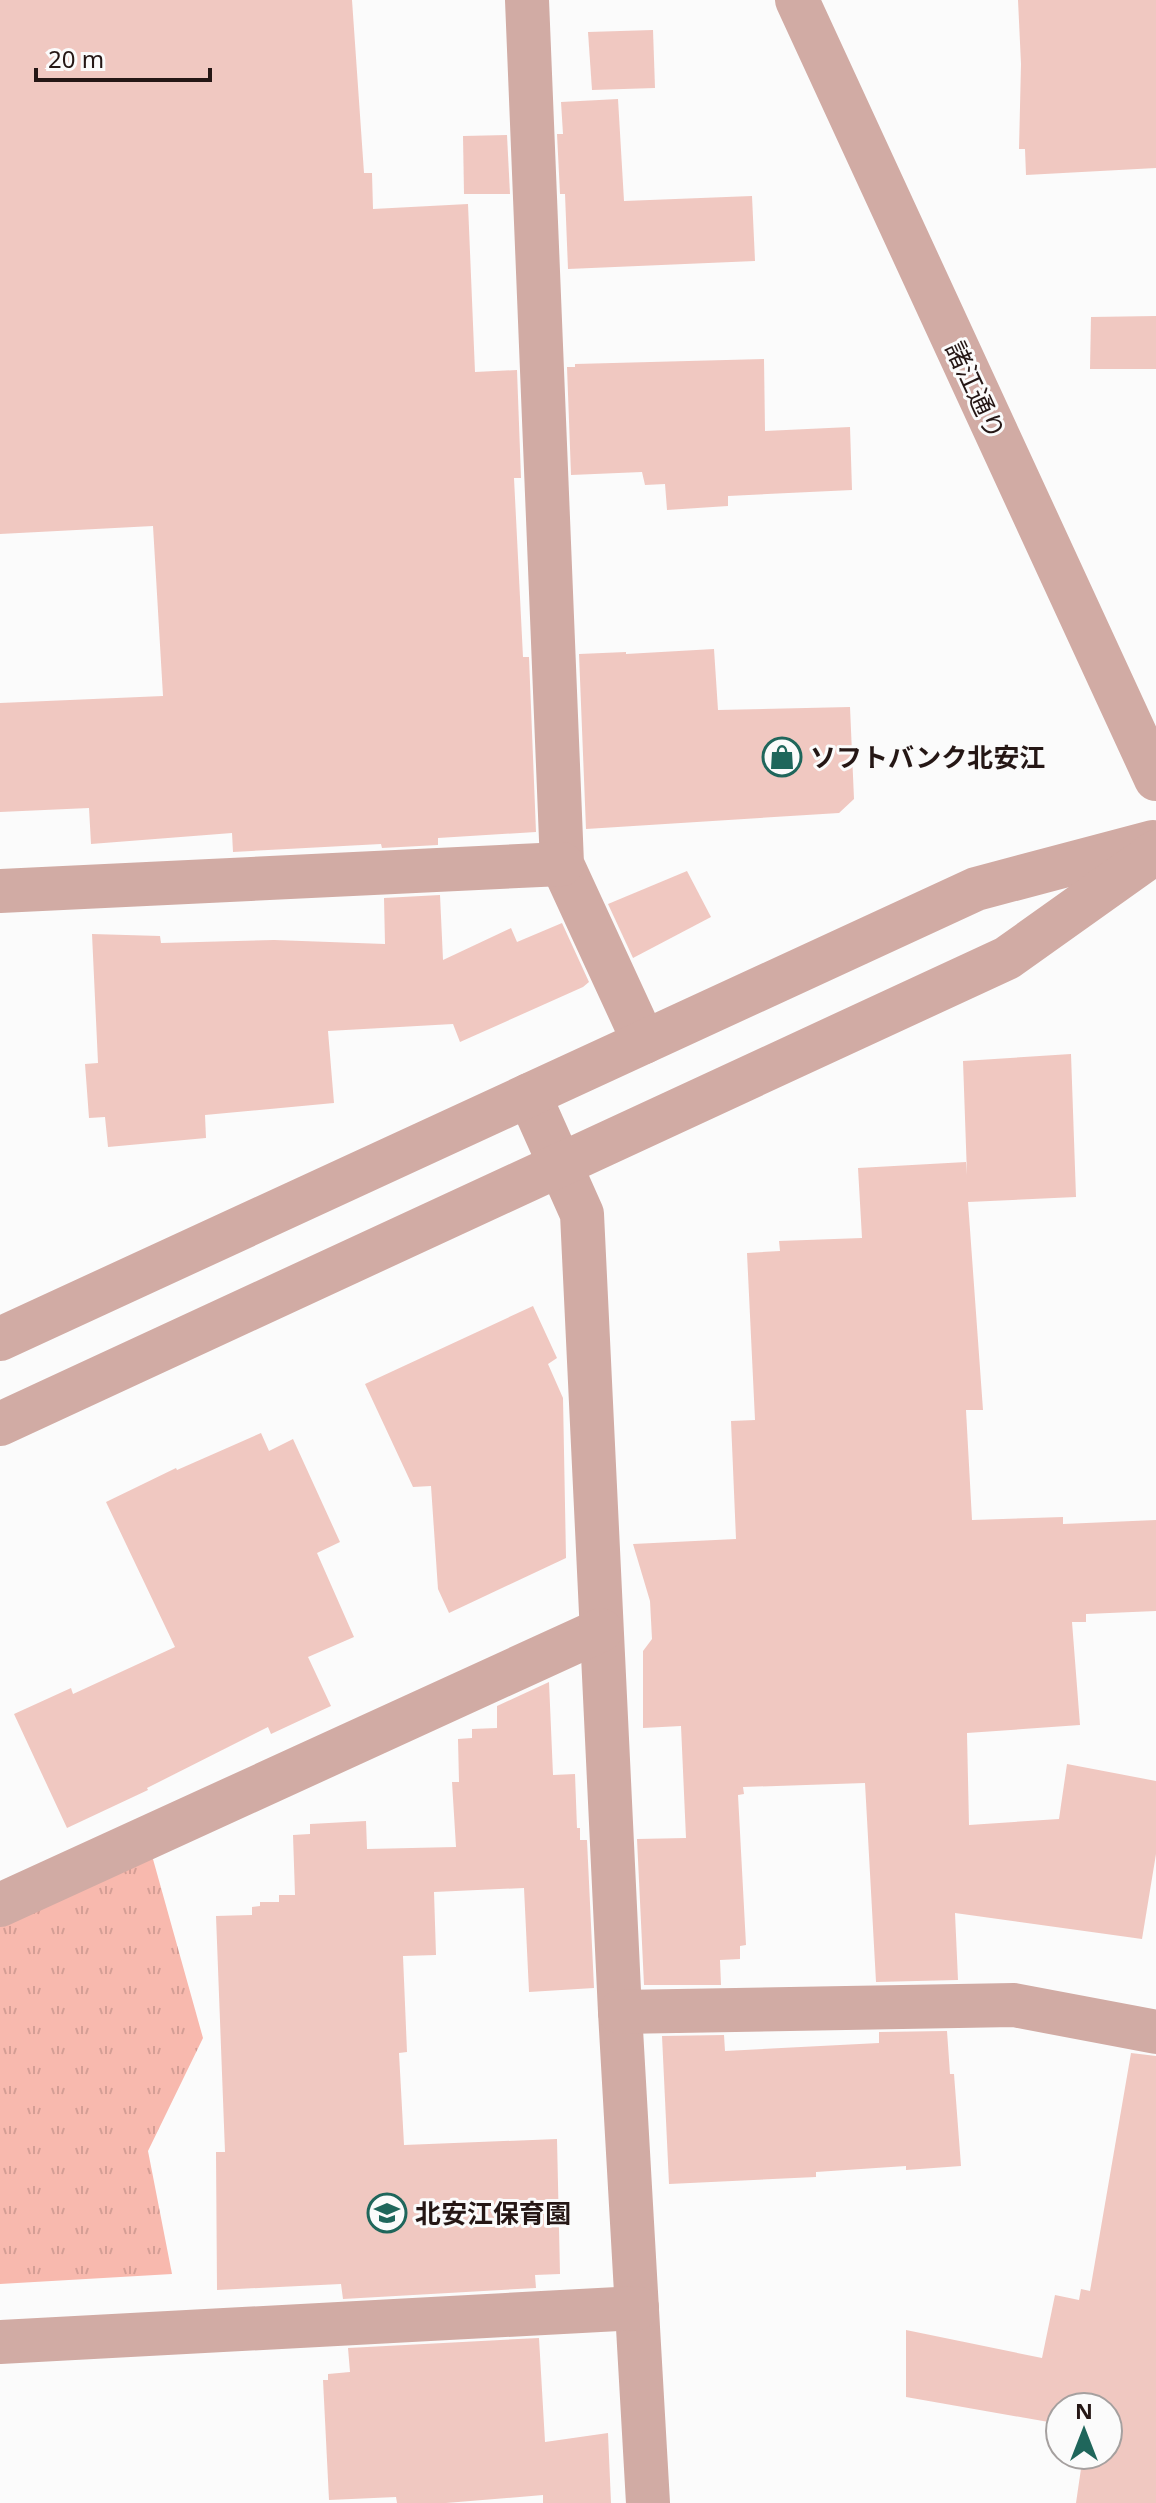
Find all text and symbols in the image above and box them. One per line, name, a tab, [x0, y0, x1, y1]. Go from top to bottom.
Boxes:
scale bar	[36, 32, 210, 82]
text: 20 m	[48, 42, 104, 75]
street label: 諸江通り	[938, 335, 1014, 445]
shop icon: ソフトバンク北安江	[761, 736, 803, 778]
place label: ソフトバンク北安江	[810, 739, 1045, 775]
school or university icon: 北安江保育園	[366, 2192, 408, 2234]
place label: 北安江保育園	[415, 2195, 571, 2231]
north arrow	[1044, 2391, 1124, 2471]
text: N	[1075, 2395, 1093, 2425]

